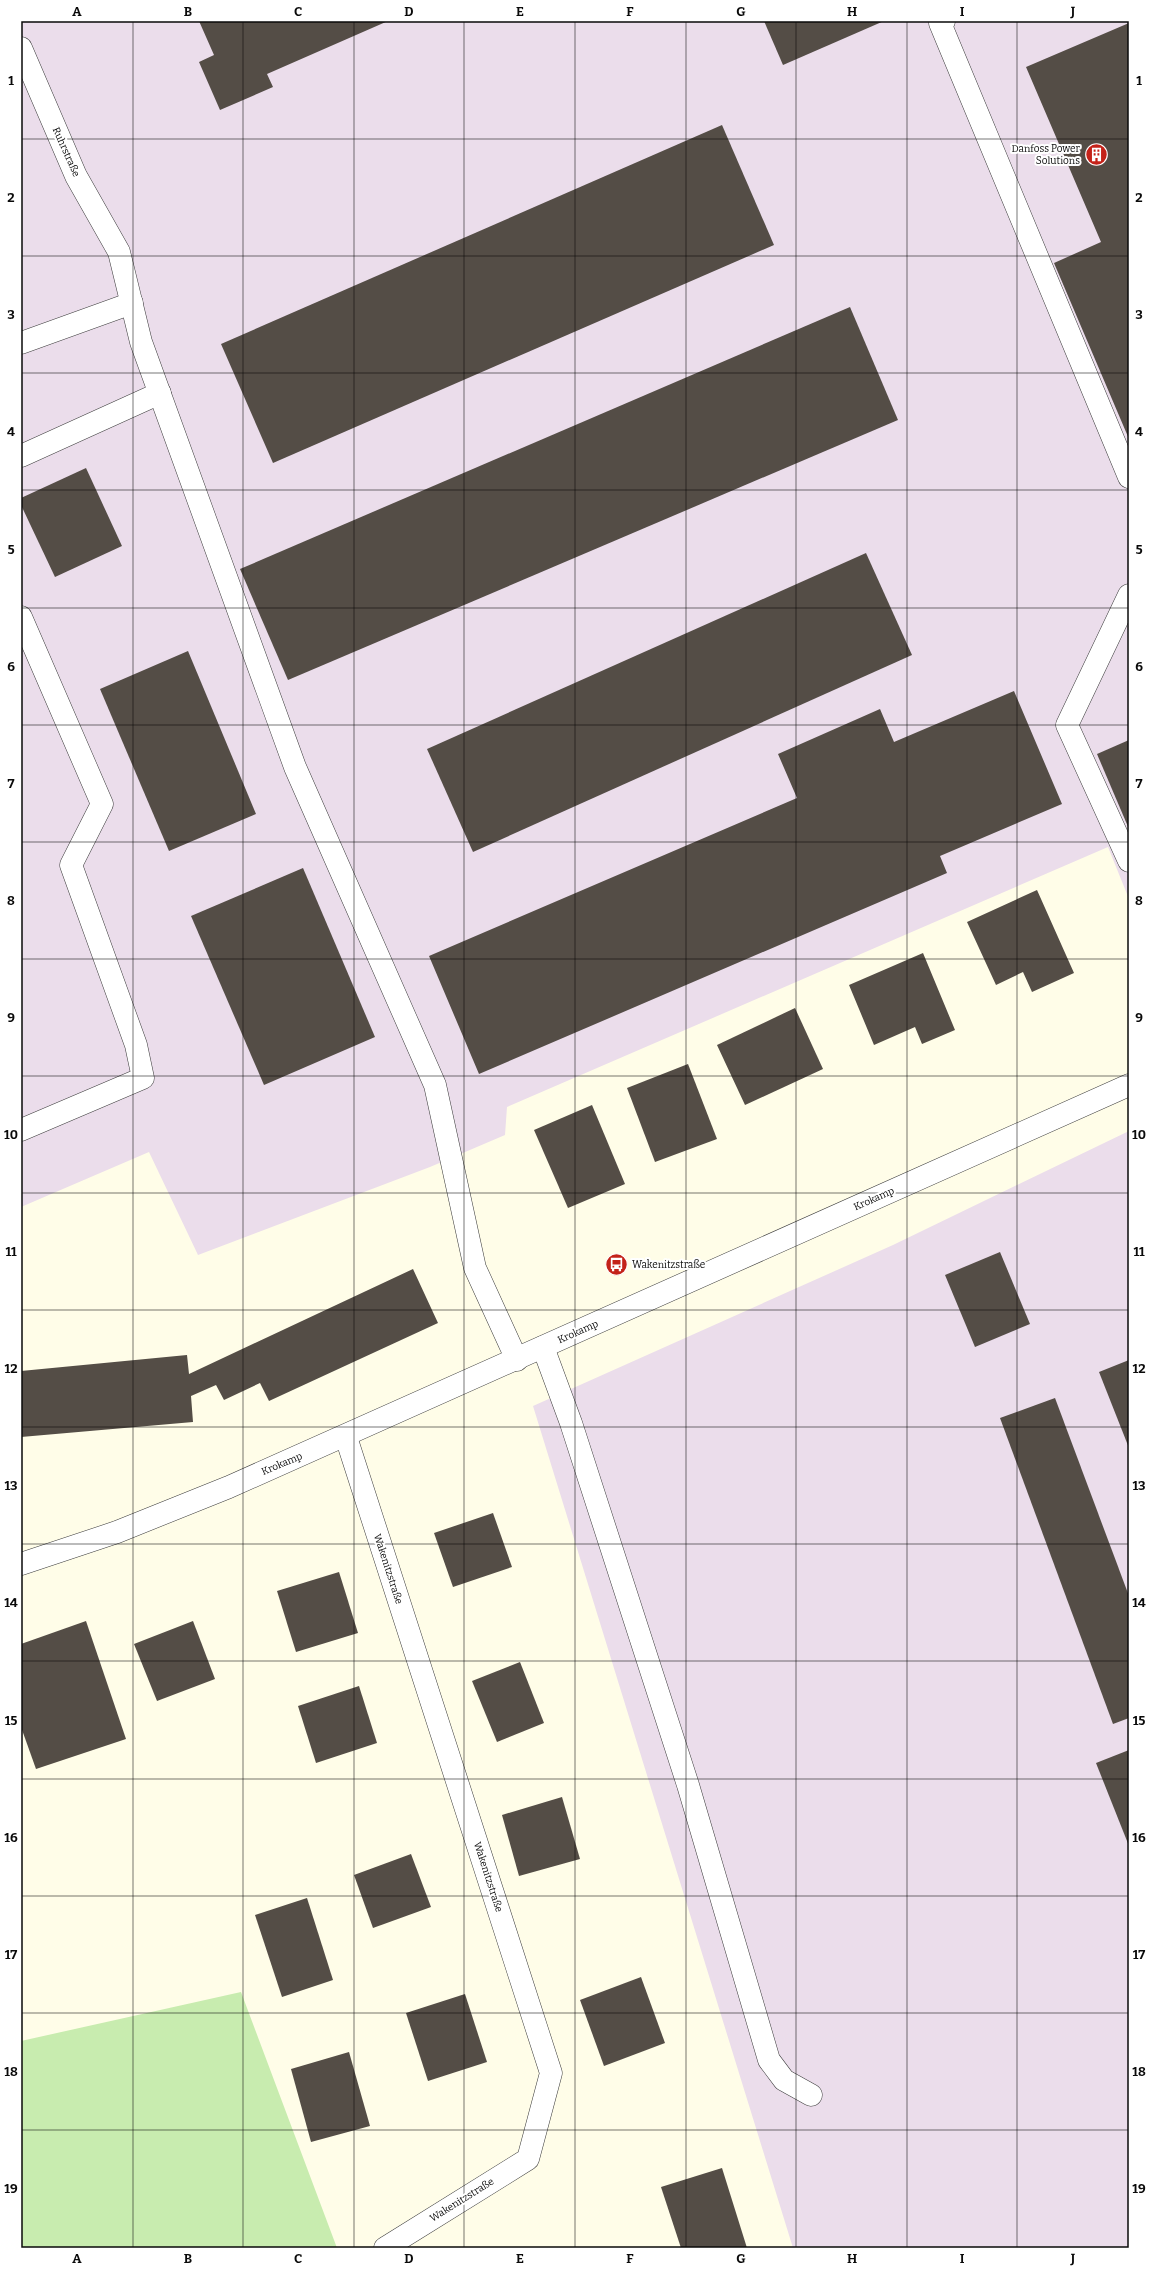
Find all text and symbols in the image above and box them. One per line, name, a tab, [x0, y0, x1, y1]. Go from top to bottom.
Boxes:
text: A	[72, 4, 82, 19]
text: B	[184, 4, 192, 19]
text: C	[294, 4, 302, 19]
text: D	[404, 4, 414, 19]
text: E	[516, 4, 524, 19]
text: F	[626, 4, 634, 19]
text: G	[736, 4, 746, 19]
text: H	[847, 4, 857, 19]
text: I	[960, 4, 965, 19]
text: J	[1070, 4, 1076, 19]
text: 1	[8, 73, 14, 88]
text: 1	[1136, 73, 1142, 88]
street label: Ruhrstraße	[50, 125, 82, 179]
building icon: Danfoss Power Solutions	[1083, 142, 1109, 168]
place label: Danfoss Power Solutions	[1011, 143, 1081, 167]
text: 2	[7, 190, 15, 205]
text: 2	[1135, 190, 1143, 205]
text: 3	[7, 307, 15, 322]
text: 3	[1135, 307, 1143, 322]
text: 4	[7, 424, 15, 439]
text: 4	[1135, 424, 1143, 439]
text: 5	[7, 542, 15, 557]
text: 5	[1135, 542, 1143, 557]
text: 6	[7, 659, 15, 674]
text: 6	[1135, 659, 1143, 674]
text: 7	[8, 776, 15, 791]
text: 7	[1136, 776, 1143, 791]
text: 8	[7, 893, 15, 908]
text: 8	[1135, 893, 1143, 908]
text: 9	[7, 1010, 15, 1025]
text: 9	[1135, 1010, 1143, 1025]
text: 10	[4, 1127, 18, 1142]
text: 10	[1132, 1127, 1146, 1142]
street label: Krokamp	[852, 1185, 896, 1213]
text: 11	[5, 1244, 17, 1259]
text: 11	[1133, 1244, 1145, 1259]
bus stop icon: Wakenitzstraße	[604, 1252, 630, 1278]
place label: Wakenitzstraße	[632, 1259, 705, 1271]
street label: Krokamp	[556, 1318, 600, 1346]
text: 12	[5, 1361, 17, 1376]
text: 12	[1133, 1361, 1145, 1376]
street label: Krokamp	[260, 1450, 304, 1478]
text: 13	[4, 1478, 18, 1493]
text: 13	[1132, 1478, 1146, 1493]
street label: Wakenitzstraße	[371, 1532, 405, 1606]
text: 14	[4, 1595, 18, 1610]
text: 14	[1132, 1595, 1146, 1610]
text: 15	[5, 1713, 17, 1728]
text: 15	[1133, 1713, 1145, 1728]
text: 16	[4, 1830, 18, 1845]
text: 16	[1132, 1830, 1146, 1845]
street label: Wakenitzstraße	[471, 1840, 505, 1914]
text: 17	[5, 1947, 17, 1962]
text: 17	[1133, 1947, 1145, 1962]
text: 18	[4, 2064, 18, 2079]
text: 18	[1132, 2064, 1146, 2079]
street label: Wakenitzstraße	[428, 2176, 496, 2224]
text: 19	[4, 2181, 18, 2196]
text: 19	[1132, 2181, 1146, 2196]
text: A	[72, 2251, 82, 2266]
text: B	[184, 2251, 192, 2266]
text: C	[294, 2251, 302, 2266]
text: D	[404, 2251, 414, 2266]
text: E	[516, 2251, 524, 2266]
text: F	[626, 2251, 634, 2266]
text: G	[736, 2251, 746, 2266]
text: H	[847, 2251, 857, 2266]
text: I	[960, 2251, 965, 2266]
text: J	[1070, 2251, 1076, 2266]

